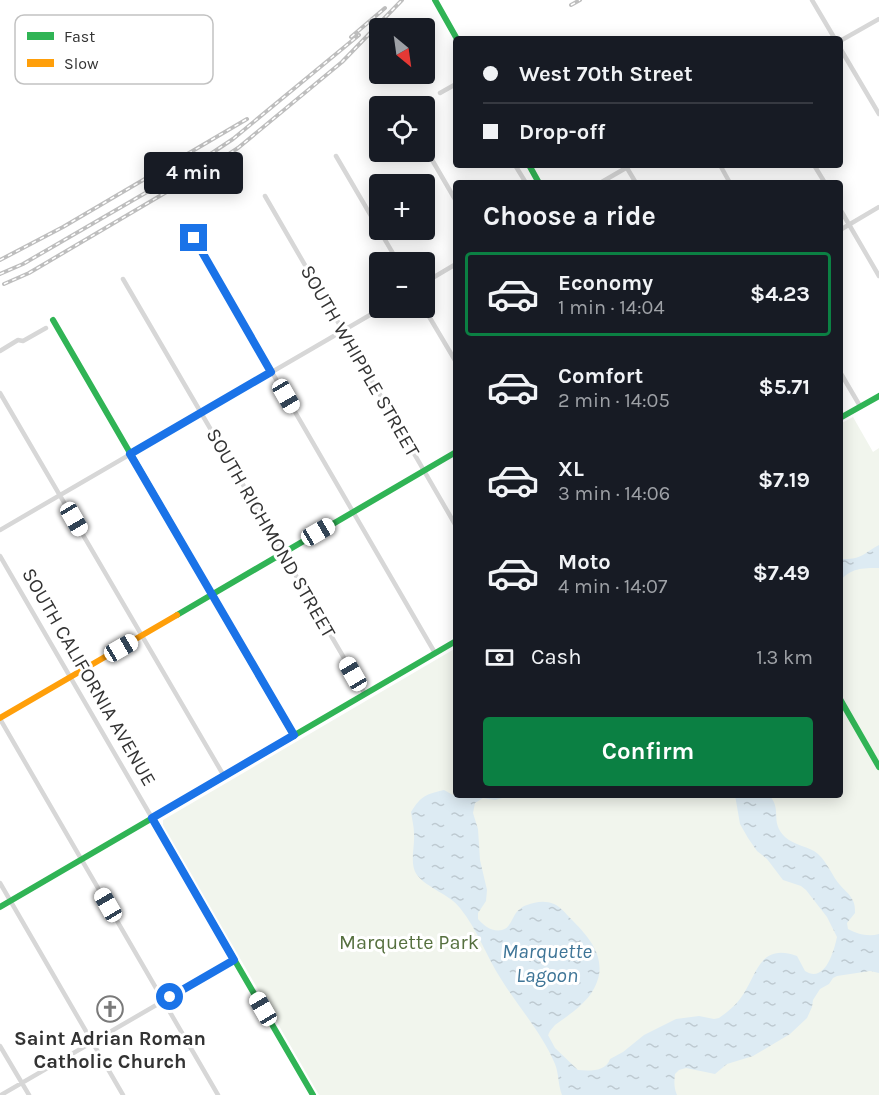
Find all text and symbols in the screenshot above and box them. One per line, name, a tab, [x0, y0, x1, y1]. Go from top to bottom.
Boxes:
legend	[15, 15, 213, 84]
north arrow	[369, 18, 435, 84]
map controls	[369, 18, 435, 318]
text: Fast	[64, 27, 95, 46]
text: Slow	[64, 54, 99, 73]
text: West 70th Street	[519, 61, 693, 87]
button: locate	[369, 96, 435, 162]
text: Drop-off	[519, 119, 605, 145]
callout: 4 min	[144, 151, 244, 193]
text: 4 min	[166, 161, 221, 184]
button: +	[369, 174, 435, 240]
text: Choose a ride	[483, 200, 656, 232]
route end	[180, 224, 207, 251]
button: −	[369, 252, 435, 318]
street label: SOUTH WHIPPLE STREET	[296, 261, 424, 461]
icon: car	[486, 267, 540, 321]
text: Economy	[558, 270, 653, 296]
text: $4.23	[750, 281, 810, 307]
text: 1 min · 14:04	[558, 296, 665, 319]
icon: car	[486, 360, 540, 414]
text: Comfort	[558, 363, 643, 389]
text: $5.71	[759, 374, 810, 400]
car	[269, 376, 303, 416]
text: 2 min · 14:05	[558, 389, 670, 412]
street label: SOUTH RICHMOND STREET	[202, 424, 340, 642]
icon: car	[486, 453, 540, 507]
text: XL	[558, 456, 584, 482]
text: $7.19	[758, 467, 810, 493]
text: 3 min · 14:06	[558, 482, 670, 505]
car	[57, 499, 91, 539]
car	[298, 515, 338, 549]
icon: car	[486, 546, 540, 600]
text: Moto	[558, 549, 611, 575]
text: $7.49	[753, 560, 810, 586]
street label: SOUTH CALIFORNIA AVENUE	[17, 564, 161, 790]
text: 4 min · 14:07	[558, 575, 667, 598]
car	[101, 631, 141, 665]
icon: cash	[483, 641, 516, 674]
text: Cash	[531, 644, 581, 670]
text: 1.3 km	[756, 646, 813, 669]
car	[336, 654, 370, 694]
button: Confirm	[483, 717, 813, 786]
car	[91, 885, 125, 925]
park label: Marquette Park	[339, 931, 479, 954]
water label: Marquette Lagoon	[502, 939, 592, 987]
route start	[156, 983, 183, 1010]
car	[246, 989, 280, 1029]
church icon: Saint Adrian Roman Catholic Church	[95, 994, 125, 1024]
place label: Saint Adrian Roman Catholic Church	[14, 1027, 206, 1073]

